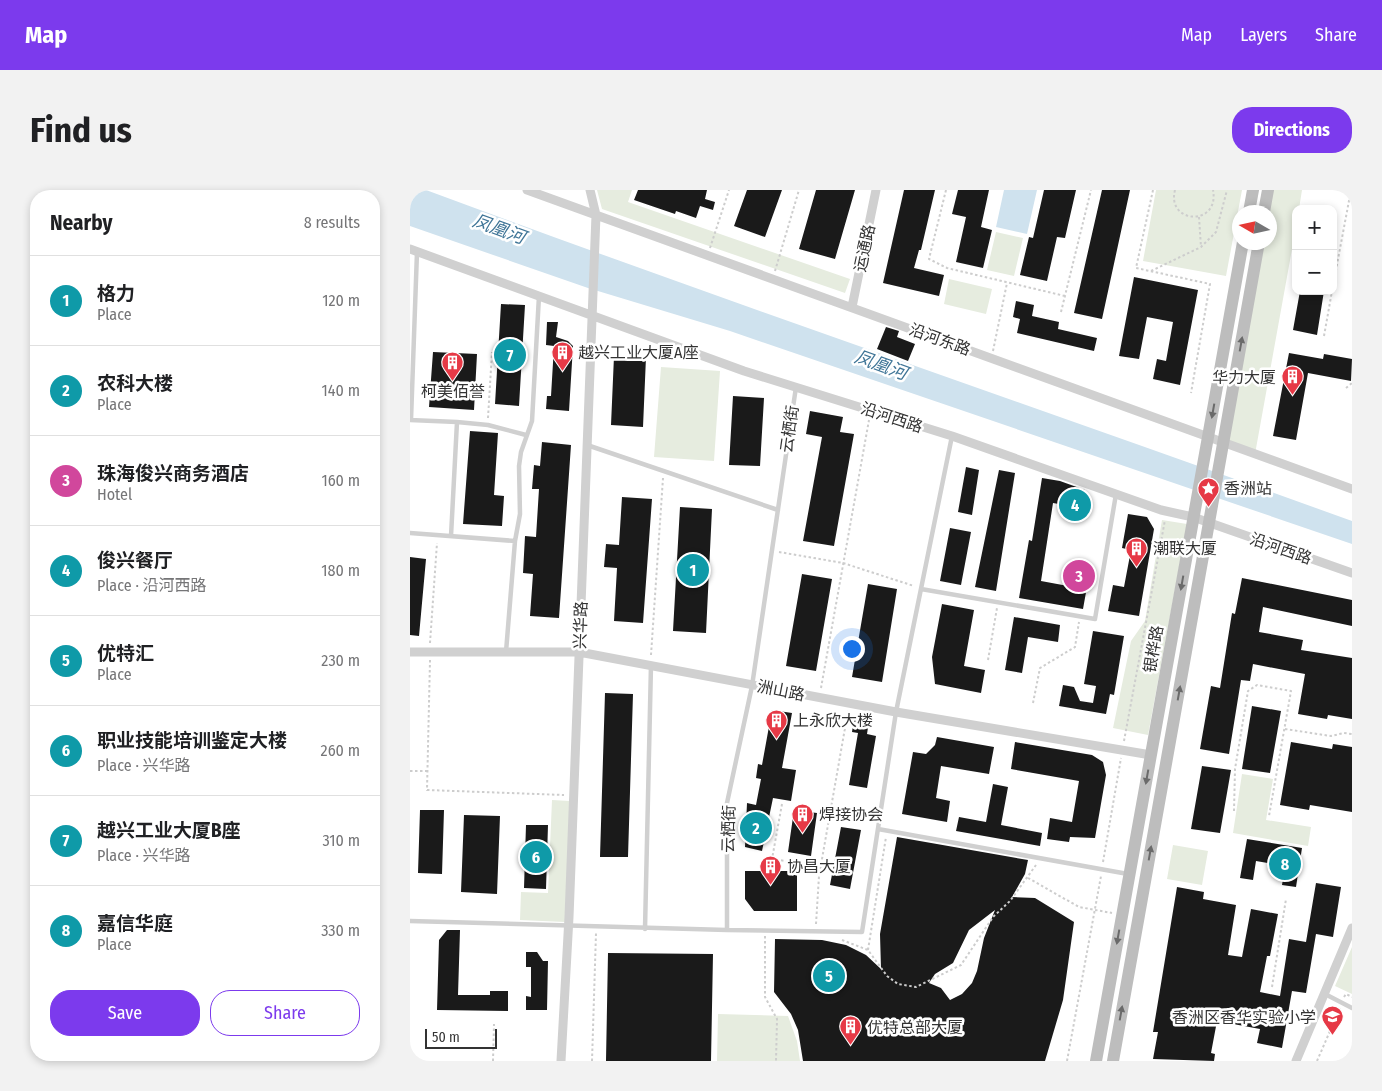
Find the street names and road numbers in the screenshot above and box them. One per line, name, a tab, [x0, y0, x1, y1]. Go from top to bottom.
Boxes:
street label: 运通路	[850, 223, 879, 274]
street label: 沿河东路	[907, 320, 973, 359]
street label: 沿河西路	[858, 399, 925, 436]
street label: 云栖街	[777, 404, 802, 454]
street label: 沿河西路	[1247, 529, 1314, 568]
street label: 兴华路	[570, 601, 591, 649]
street label: 银桦路	[1140, 624, 1167, 674]
street label: 洲山路	[756, 677, 806, 704]
street label: 云栖街	[719, 805, 738, 853]

